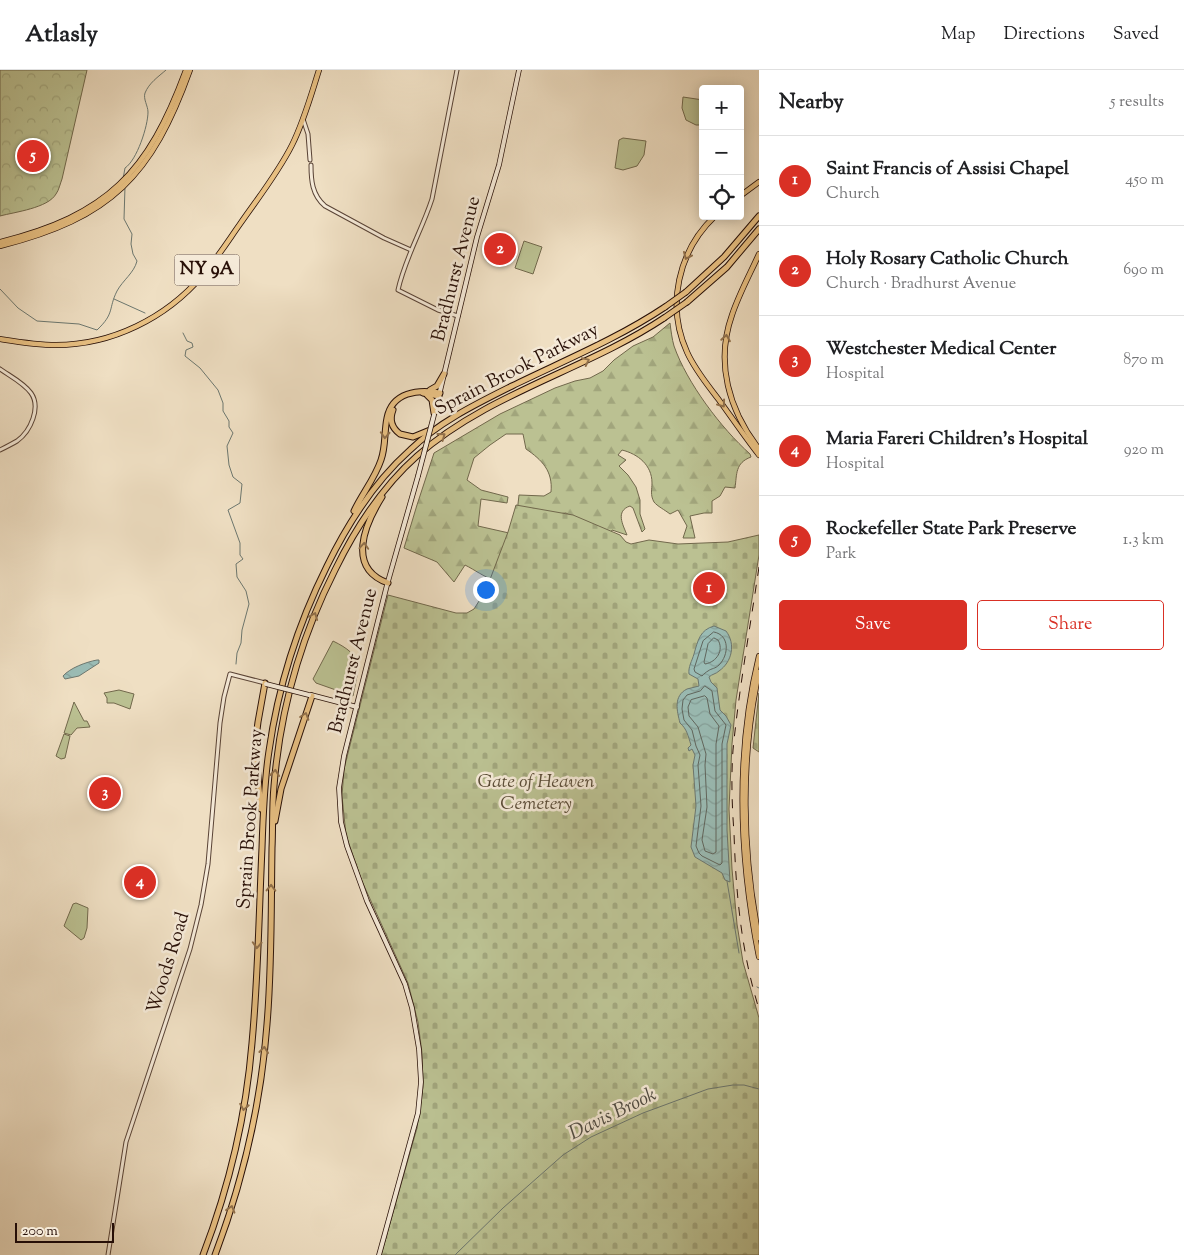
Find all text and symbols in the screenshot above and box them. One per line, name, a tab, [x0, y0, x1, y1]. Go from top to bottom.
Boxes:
text: Atlasly	[25, 18, 98, 52]
text: Map	[941, 22, 976, 48]
text: Directions	[1004, 22, 1085, 48]
text: Saved	[1113, 22, 1159, 48]
map controls	[699, 85, 744, 220]
button: +	[699, 85, 744, 130]
text: Nearby	[779, 88, 844, 118]
text: 5 results	[1110, 91, 1164, 114]
button: −	[699, 130, 744, 175]
pin: 5	[17, 137, 49, 175]
text: Saint Francis of Assisi Chapel	[826, 156, 1069, 183]
text: 1	[792, 169, 798, 192]
text: 450 m	[1125, 169, 1164, 192]
button: locate	[699, 175, 744, 220]
text: Church	[826, 183, 880, 206]
street label: Bradhurst Avenue	[426, 193, 488, 344]
pin: 2	[484, 230, 516, 268]
text: Holy Rosary Catholic Church	[826, 246, 1069, 273]
one-way arrow	[682, 251, 693, 260]
road number: NY 9A	[174, 254, 240, 286]
text: 2	[791, 259, 799, 282]
text: 690 m	[1123, 259, 1164, 282]
text: Church · Bradhurst Avenue	[826, 273, 1016, 296]
street label: Sprain Brook Parkway	[430, 317, 604, 423]
one-way arrow	[721, 333, 731, 342]
text: Westchester Medical Center	[826, 336, 1056, 363]
text: 3	[792, 349, 798, 372]
text: 870 m	[1123, 349, 1164, 372]
one-way arrow	[581, 356, 590, 367]
text: Hospital	[826, 363, 884, 386]
one-way arrow	[716, 398, 725, 408]
text: Maria Fareri Children's Hospital	[826, 426, 1088, 453]
one-way arrow	[380, 432, 391, 440]
one-way arrow	[436, 433, 446, 442]
text: 4	[791, 439, 799, 462]
text: 920 m	[1124, 439, 1164, 462]
text: Hospital	[826, 453, 884, 476]
text: Rockefeller State Park Preserve	[826, 516, 1076, 543]
text: 5	[792, 529, 798, 552]
text: 1.3 km	[1123, 529, 1164, 552]
one-way arrow	[358, 542, 369, 550]
text: Park	[826, 543, 857, 566]
pin: 1	[693, 569, 725, 607]
your location	[473, 577, 499, 603]
street label: Bradhurst Avenue	[323, 585, 385, 736]
button: Save	[779, 600, 967, 650]
button: Share	[977, 600, 1164, 650]
one-way arrow	[308, 612, 319, 621]
one-way arrow	[299, 712, 309, 721]
street label: Sprain Brook Parkway	[231, 727, 271, 910]
one-way arrow	[269, 769, 280, 777]
park label: Gate of Heaven Cemetery	[478, 769, 594, 818]
pin: 3	[89, 774, 121, 812]
pin: 4	[124, 863, 156, 901]
one-way arrow	[266, 884, 276, 892]
street label: Woods Road	[141, 909, 197, 1017]
one-way arrow	[252, 942, 263, 950]
one-way arrow	[258, 1046, 269, 1054]
water label: Davis Brook	[564, 1081, 662, 1149]
one-way arrow	[239, 1103, 249, 1112]
one-way arrow	[225, 1205, 235, 1214]
scale bar	[15, 1220, 114, 1243]
text: 200 m	[22, 1222, 58, 1242]

